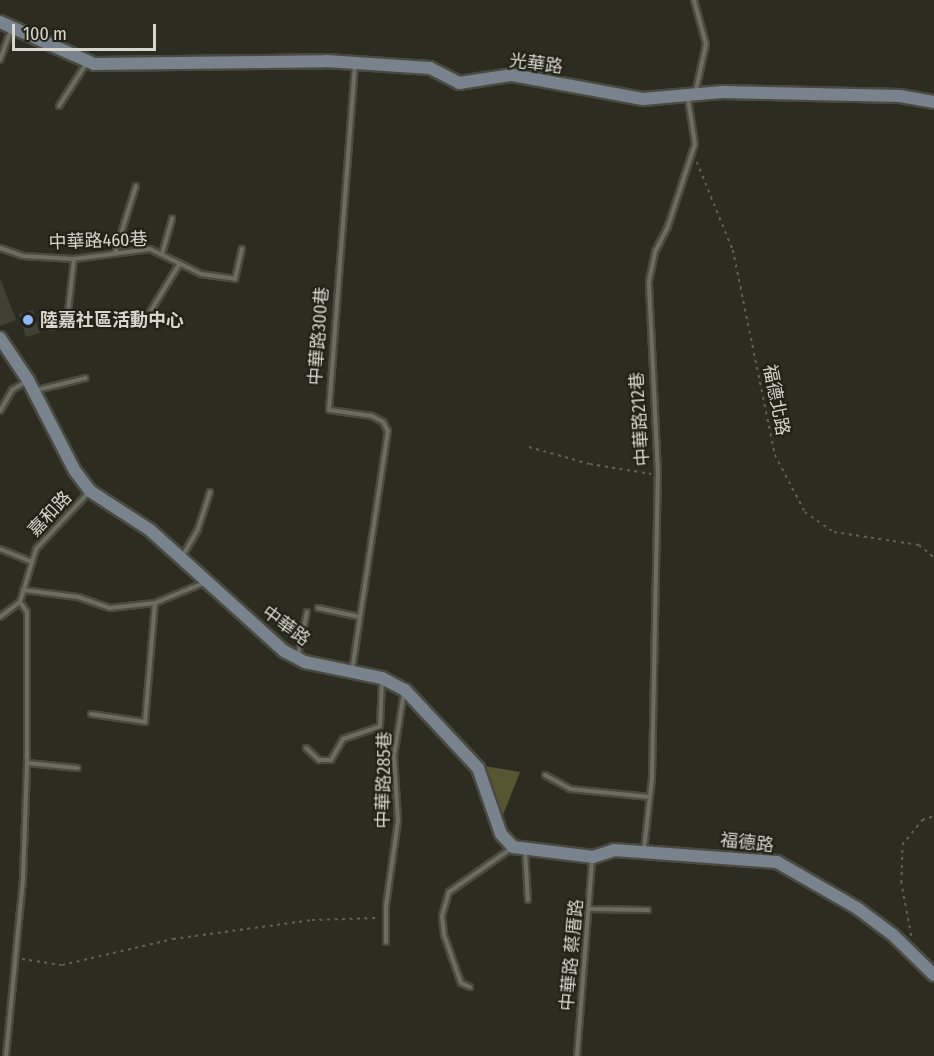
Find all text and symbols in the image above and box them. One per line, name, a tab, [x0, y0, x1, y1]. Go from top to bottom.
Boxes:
scale bar	[15, 12, 159, 50]
text: 100 m	[23, 23, 67, 45]
street label: 光華路	[508, 50, 564, 78]
street label: 中華路460巷	[48, 228, 148, 254]
street label: 中華路300巷	[305, 286, 333, 386]
place label: 陸嘉社區活動中心	[40, 309, 184, 331]
marker: 陸嘉社區活動中心	[21, 313, 35, 327]
street label: 福德北路	[759, 363, 793, 437]
street label: 中華路212巷	[626, 371, 654, 467]
street label: 嘉和路	[24, 487, 76, 541]
street label: 中華路	[258, 601, 314, 651]
street label: 中華路285巷	[372, 731, 396, 829]
street label: 福德路	[719, 829, 775, 857]
street label: 中華路 蔡厝路	[556, 898, 588, 1012]

